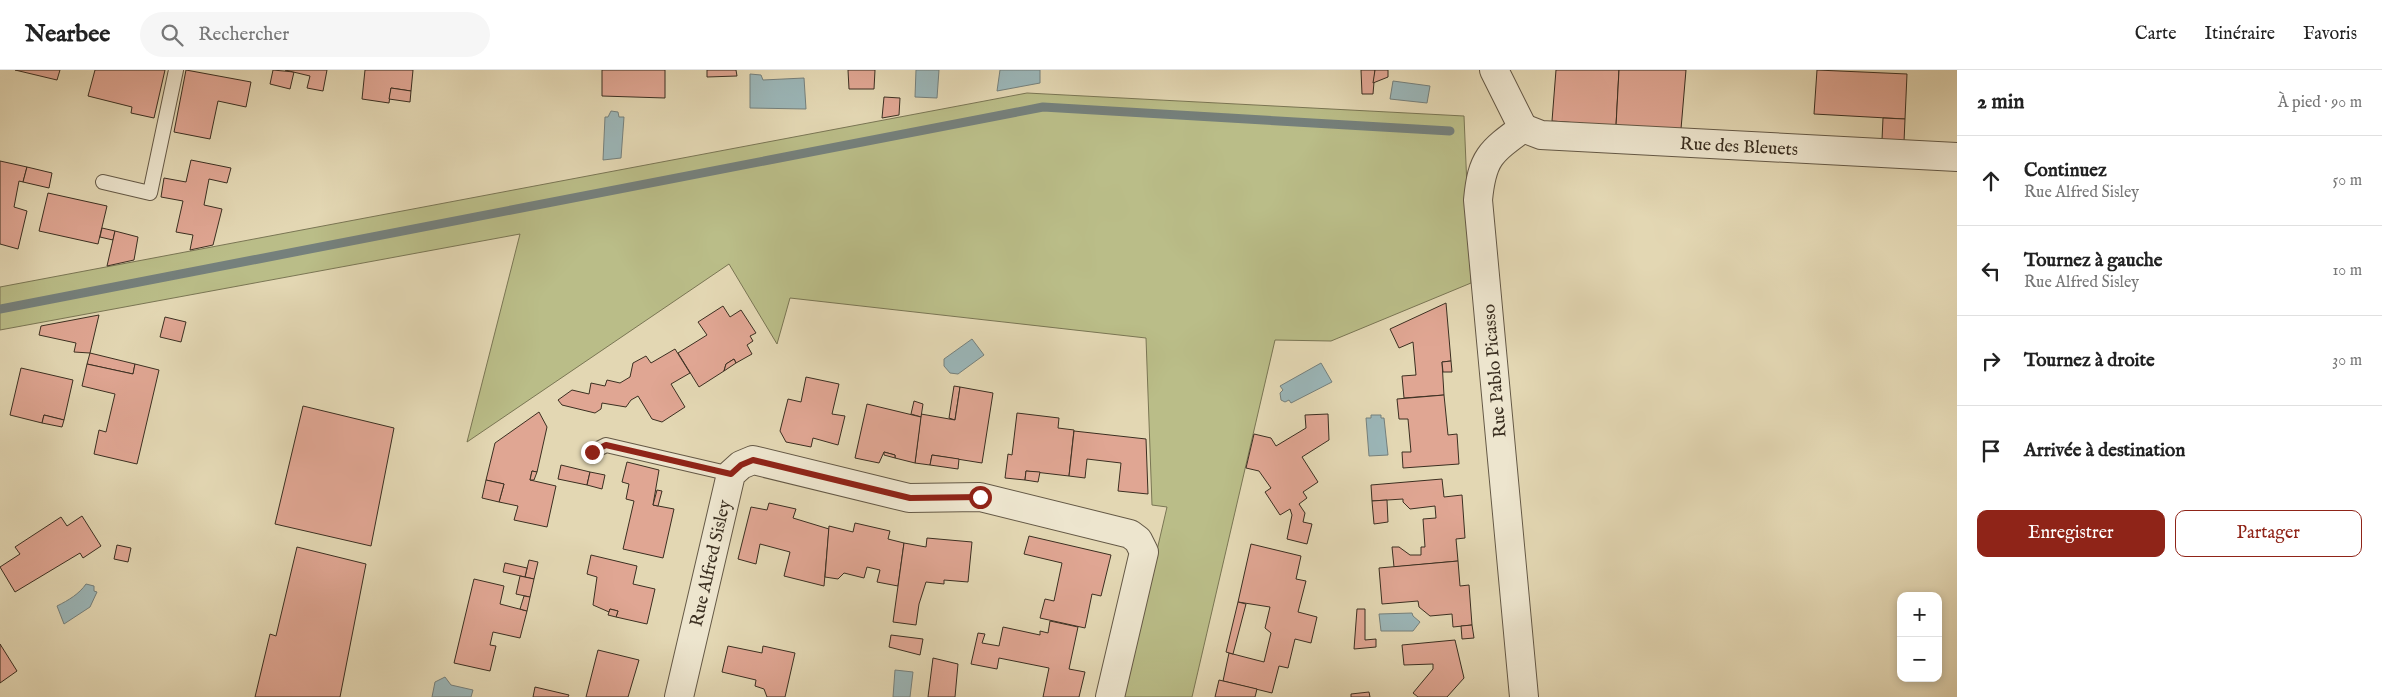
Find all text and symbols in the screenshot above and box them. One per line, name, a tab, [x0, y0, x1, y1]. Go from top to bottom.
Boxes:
search box	[140, 12, 490, 57]
text: Nearbee	[25, 19, 110, 50]
icon: search	[158, 21, 186, 49]
text: Rechercher	[198, 23, 289, 47]
text: Carte	[2135, 23, 2177, 46]
text: Itinéraire	[2205, 23, 2275, 46]
text: Favoris	[2303, 23, 2357, 46]
text: 2 min	[1977, 89, 2024, 116]
text: À pied · 90 m	[2278, 93, 2362, 113]
street label: Rue des Bleuets	[1679, 133, 1799, 162]
text: Continuez	[2024, 159, 2107, 183]
icon: ahead	[1977, 167, 2005, 195]
text: 50 m	[2333, 171, 2362, 191]
text: Rue Alfred Sisley	[2024, 183, 2139, 203]
text: Tournez à gauche	[2024, 249, 2163, 273]
icon: left	[1977, 257, 2005, 285]
text: 10 m	[2332, 261, 2362, 281]
text: Rue Alfred Sisley	[2024, 273, 2139, 293]
street label: Rue Pablo Picasso	[1478, 303, 1513, 439]
icon: right	[1977, 347, 2005, 375]
text: Tournez à droite	[2024, 349, 2155, 373]
text: 30 m	[2332, 351, 2362, 371]
icon: arrive	[1977, 437, 2005, 465]
text: Arrivée à destination	[2024, 439, 2185, 463]
route end	[581, 441, 604, 464]
route start	[969, 486, 992, 509]
street label: Rue Alfred Sisley	[686, 498, 737, 629]
button: Enregistrer	[1977, 510, 2165, 557]
button: Partager	[2175, 510, 2362, 557]
map controls	[1897, 592, 1942, 682]
button: +	[1897, 592, 1942, 637]
button: −	[1897, 637, 1942, 682]

